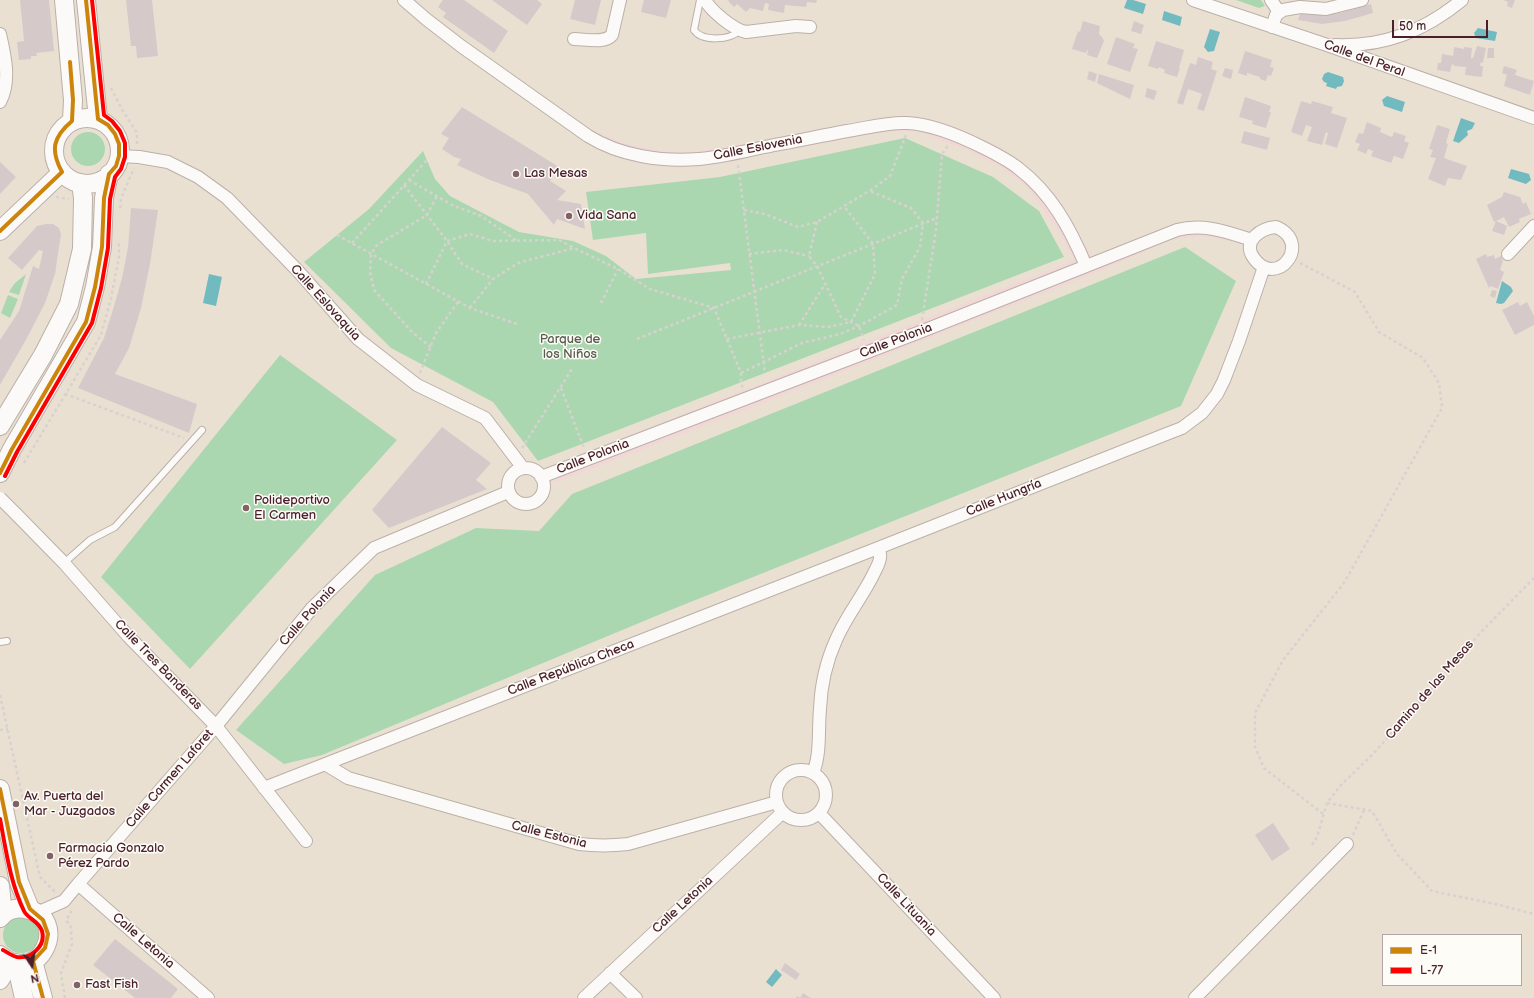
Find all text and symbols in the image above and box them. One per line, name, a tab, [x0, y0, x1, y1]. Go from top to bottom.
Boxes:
scale bar	[1394, 12, 1490, 38]
text: 50 m	[1399, 19, 1426, 34]
street label: Calle del Peral	[1321, 37, 1407, 81]
street label: Calle Eslovenia	[712, 132, 804, 164]
place label: Las Mesas	[524, 166, 588, 182]
marker: Las Mesas	[511, 169, 521, 179]
place label: Vida Sana	[577, 208, 636, 224]
marker: Vida Sana	[564, 211, 574, 221]
street label: Calle Eslovaquia	[287, 262, 363, 344]
street label: Calle Polonia	[857, 320, 935, 362]
park label: Parque de los Niños	[540, 332, 600, 363]
street label: Calle Polonia	[554, 436, 632, 478]
street label: Calle Hungría	[964, 476, 1044, 520]
place label: Polideportivo El Carmen	[254, 493, 330, 524]
marker: Polideportivo El Carmen	[241, 503, 251, 513]
street label: Calle Polonia	[277, 582, 339, 650]
street label: Calle Tres Banderas	[111, 617, 205, 713]
street label: Calle República Checa	[505, 637, 637, 699]
street label: Camino de las Mesas	[1383, 637, 1477, 743]
street label: Calle Carmen Laforet	[123, 726, 217, 832]
place label: Av. Puerta del Mar - Juzgados	[24, 789, 115, 820]
marker: Av. Puerta del Mar - Juzgados	[11, 799, 21, 809]
street label: Calle Estonia	[510, 818, 588, 852]
place label: Farmacia Gonzalo Pérez Pardo	[58, 841, 164, 872]
marker: Farmacia Gonzalo Pérez Pardo	[45, 851, 55, 861]
street label: Calle Lituania	[873, 870, 939, 940]
street label: Calle Letonia	[650, 873, 716, 937]
street label: Calle Letonia	[109, 910, 177, 972]
legend	[1382, 934, 1522, 986]
text: E-1	[1420, 943, 1437, 958]
north arrow	[12, 946, 52, 986]
text: L-77	[1420, 963, 1443, 978]
text: N	[29, 971, 40, 985]
place label: Fast Fish	[85, 977, 138, 993]
marker: Fast Fish	[72, 980, 82, 990]

